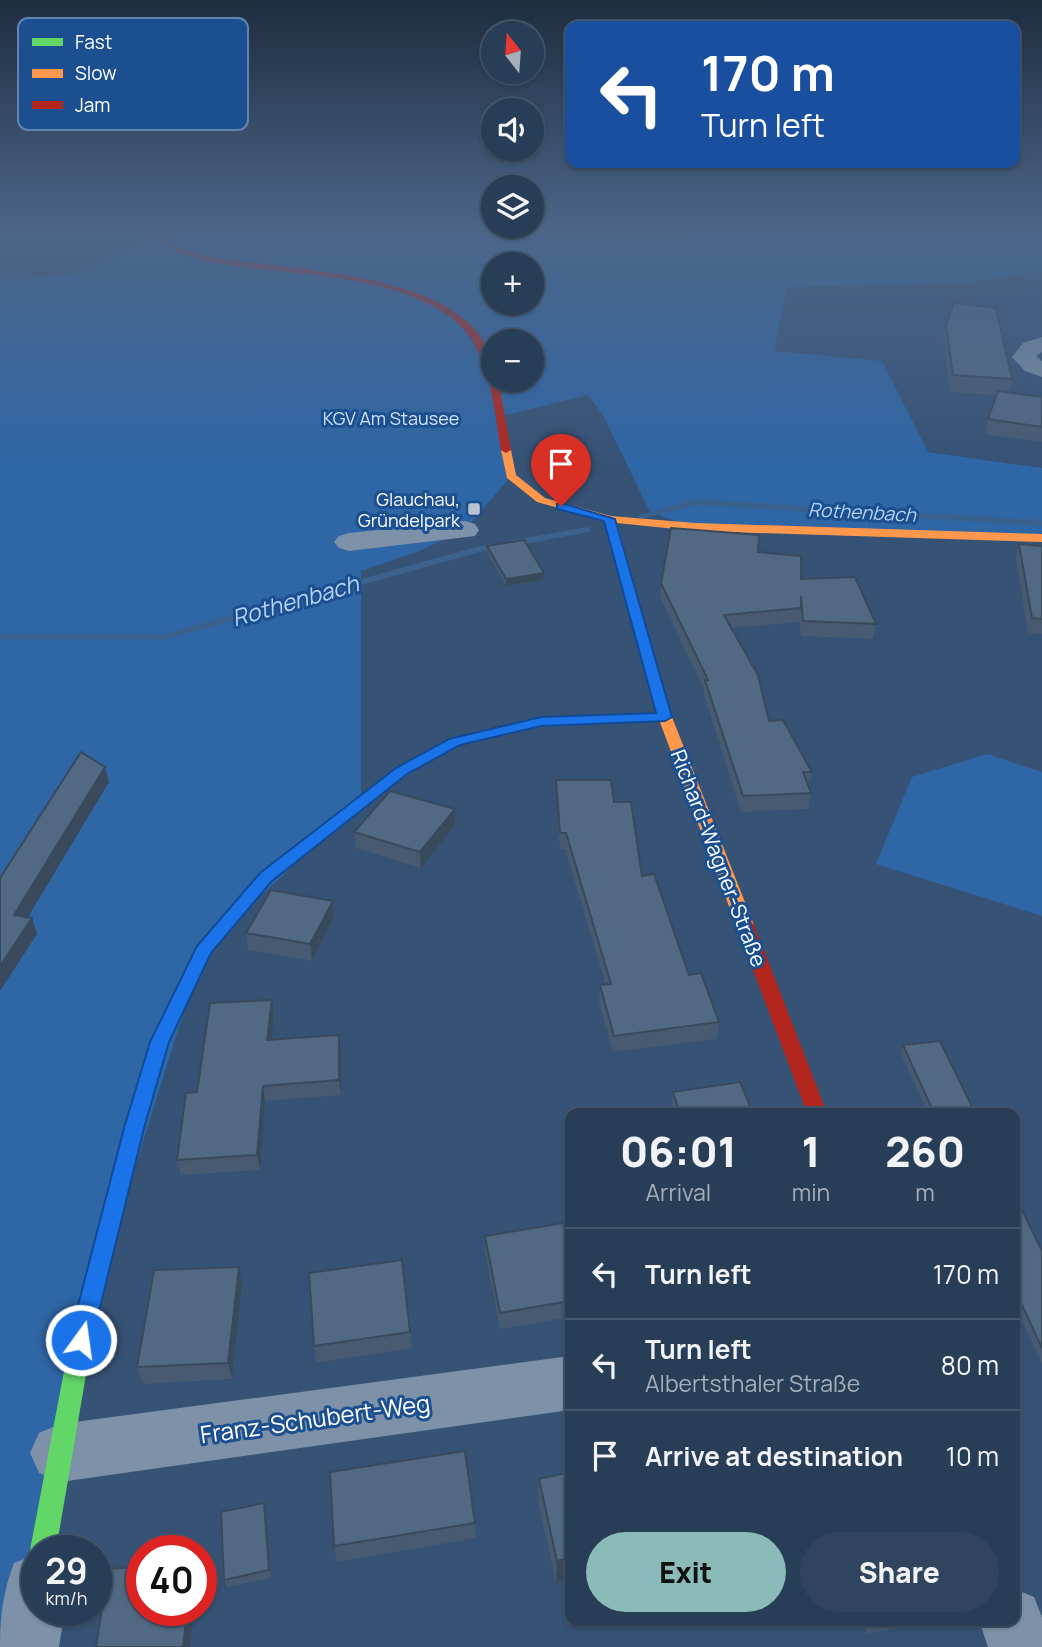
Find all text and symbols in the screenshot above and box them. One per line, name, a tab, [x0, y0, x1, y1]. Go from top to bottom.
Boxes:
legend	[18, 18, 248, 130]
north arrow	[481, 21, 544, 84]
map controls	[481, 21, 544, 392]
text: Fast	[75, 29, 112, 55]
text: 170 m	[701, 39, 835, 106]
icon: left	[586, 49, 677, 140]
text: Slow	[75, 60, 117, 86]
text: Jam	[75, 92, 110, 118]
button: sound	[481, 98, 544, 161]
text: Turn left	[701, 103, 825, 147]
button: layers	[481, 175, 544, 238]
button: +	[481, 252, 544, 315]
button: −	[481, 329, 544, 392]
park label: KGV Am Stausee	[323, 406, 459, 430]
pin	[531, 434, 591, 506]
icon: arrive	[542, 445, 580, 483]
place label: Glauchau, Gründelpark	[358, 487, 461, 532]
water label: Rothenbach	[807, 496, 917, 528]
marker: Glauchau, Gründelpark	[466, 501, 482, 517]
water label: Rothenbach	[228, 566, 363, 633]
street label: Richard-Wagner-Straße	[665, 745, 773, 971]
text: 06:01	[620, 1122, 737, 1180]
text: 1	[801, 1122, 821, 1180]
text: 260	[885, 1122, 965, 1180]
text: Arrival	[646, 1176, 711, 1208]
text: min	[792, 1176, 830, 1208]
text: m	[915, 1176, 935, 1208]
icon: left	[586, 1255, 624, 1293]
text: Turn left	[645, 1256, 752, 1292]
text: 170 m	[933, 1256, 999, 1292]
position arrow	[44, 1303, 118, 1377]
text: Turn left	[645, 1331, 752, 1367]
icon: left	[586, 1346, 624, 1384]
text: 80 m	[941, 1347, 999, 1383]
text: Albertsthaler Straße	[645, 1367, 860, 1399]
street label: Franz-Schubert-Weg	[198, 1386, 432, 1450]
icon: arrive	[586, 1437, 624, 1475]
text: Arrive at destination	[645, 1438, 903, 1474]
text: 10 m	[946, 1438, 999, 1474]
button: Exit	[586, 1532, 786, 1612]
button: Share	[800, 1532, 999, 1612]
speed limit sign: 40	[126, 1535, 217, 1626]
text: 29	[45, 1547, 88, 1595]
text: km/h	[46, 1586, 87, 1610]

